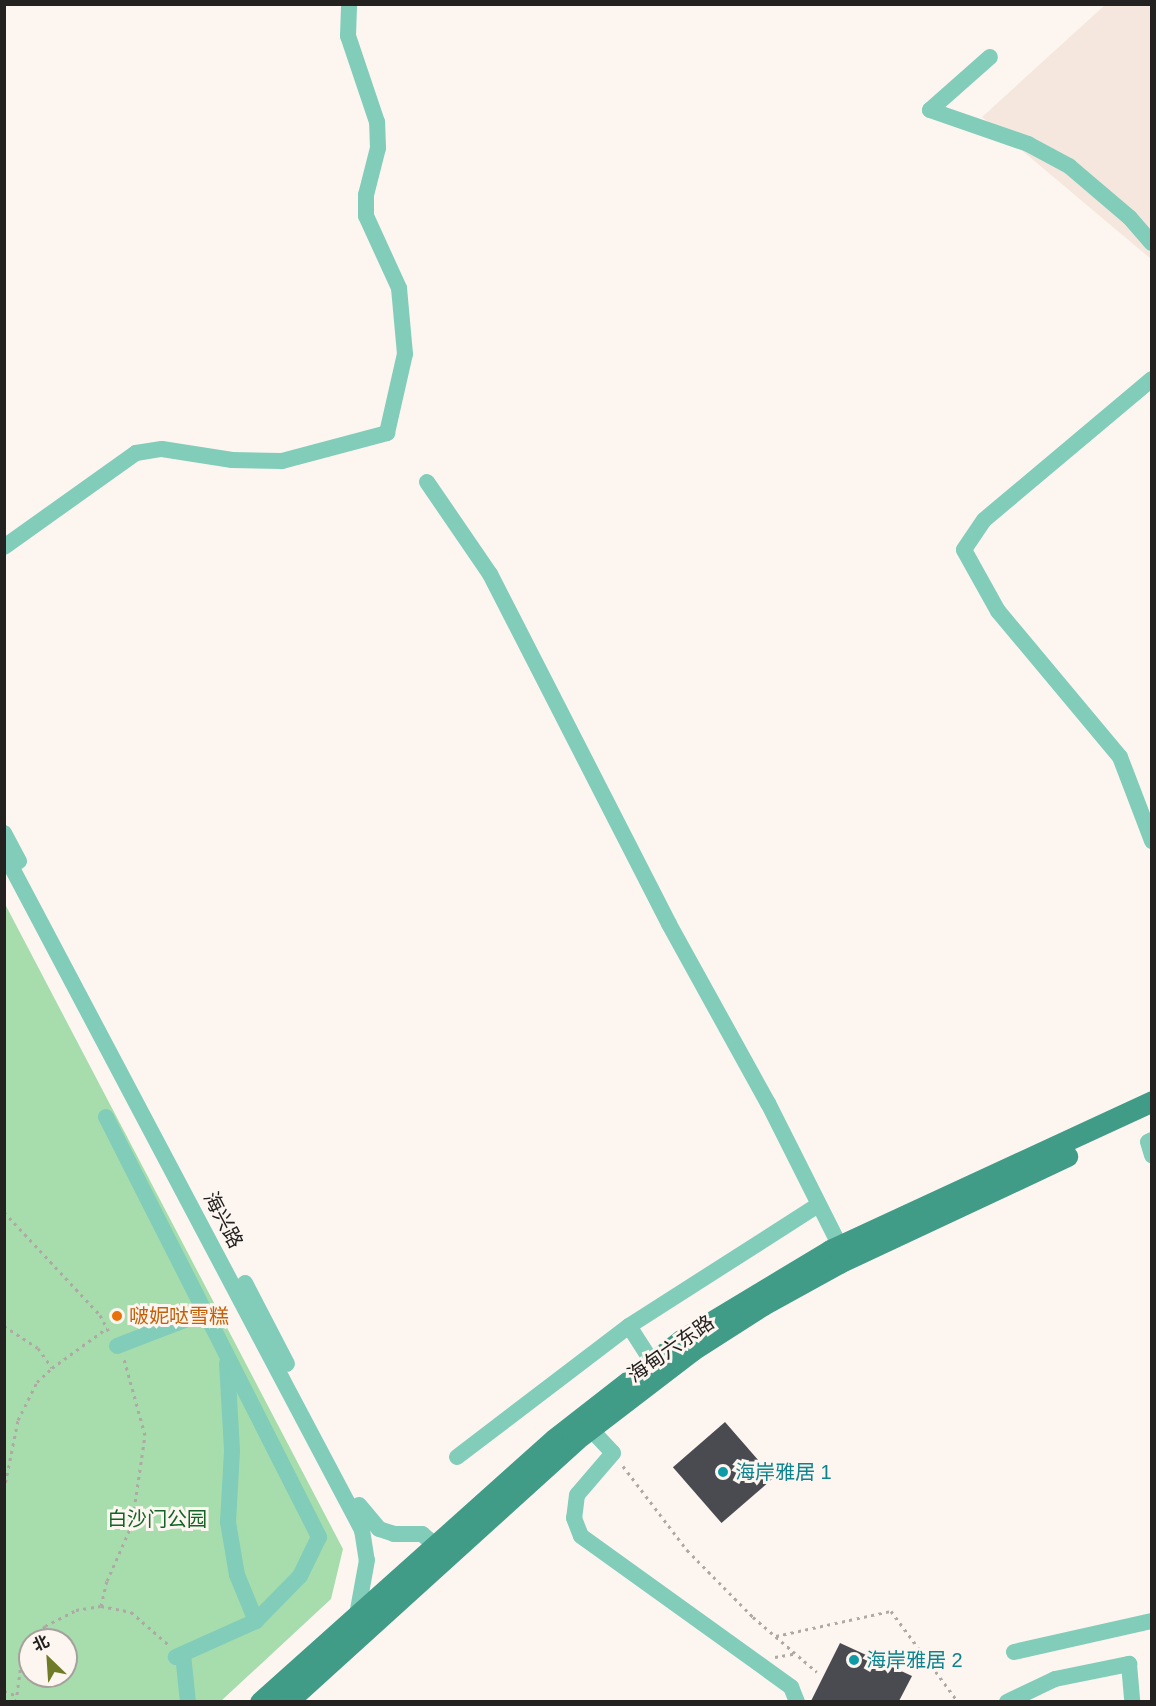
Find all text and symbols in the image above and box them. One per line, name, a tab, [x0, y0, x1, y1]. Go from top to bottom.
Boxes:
street label: 海兴路	[198, 1188, 248, 1252]
place label: 啵妮哒雪糕	[129, 1304, 229, 1328]
marker: 啵妮哒雪糕	[110, 1309, 124, 1323]
street label: 海甸六东路	[623, 1310, 719, 1388]
place label: 海岸雅居 1	[735, 1460, 832, 1484]
marker: 海岸雅居 1	[716, 1465, 730, 1479]
park label: 白沙门公园	[107, 1507, 207, 1531]
north arrow	[18, 1628, 78, 1688]
text: 北	[30, 1632, 52, 1654]
place label: 海岸雅居 2	[866, 1648, 963, 1672]
marker: 海岸雅居 2	[847, 1653, 861, 1667]

